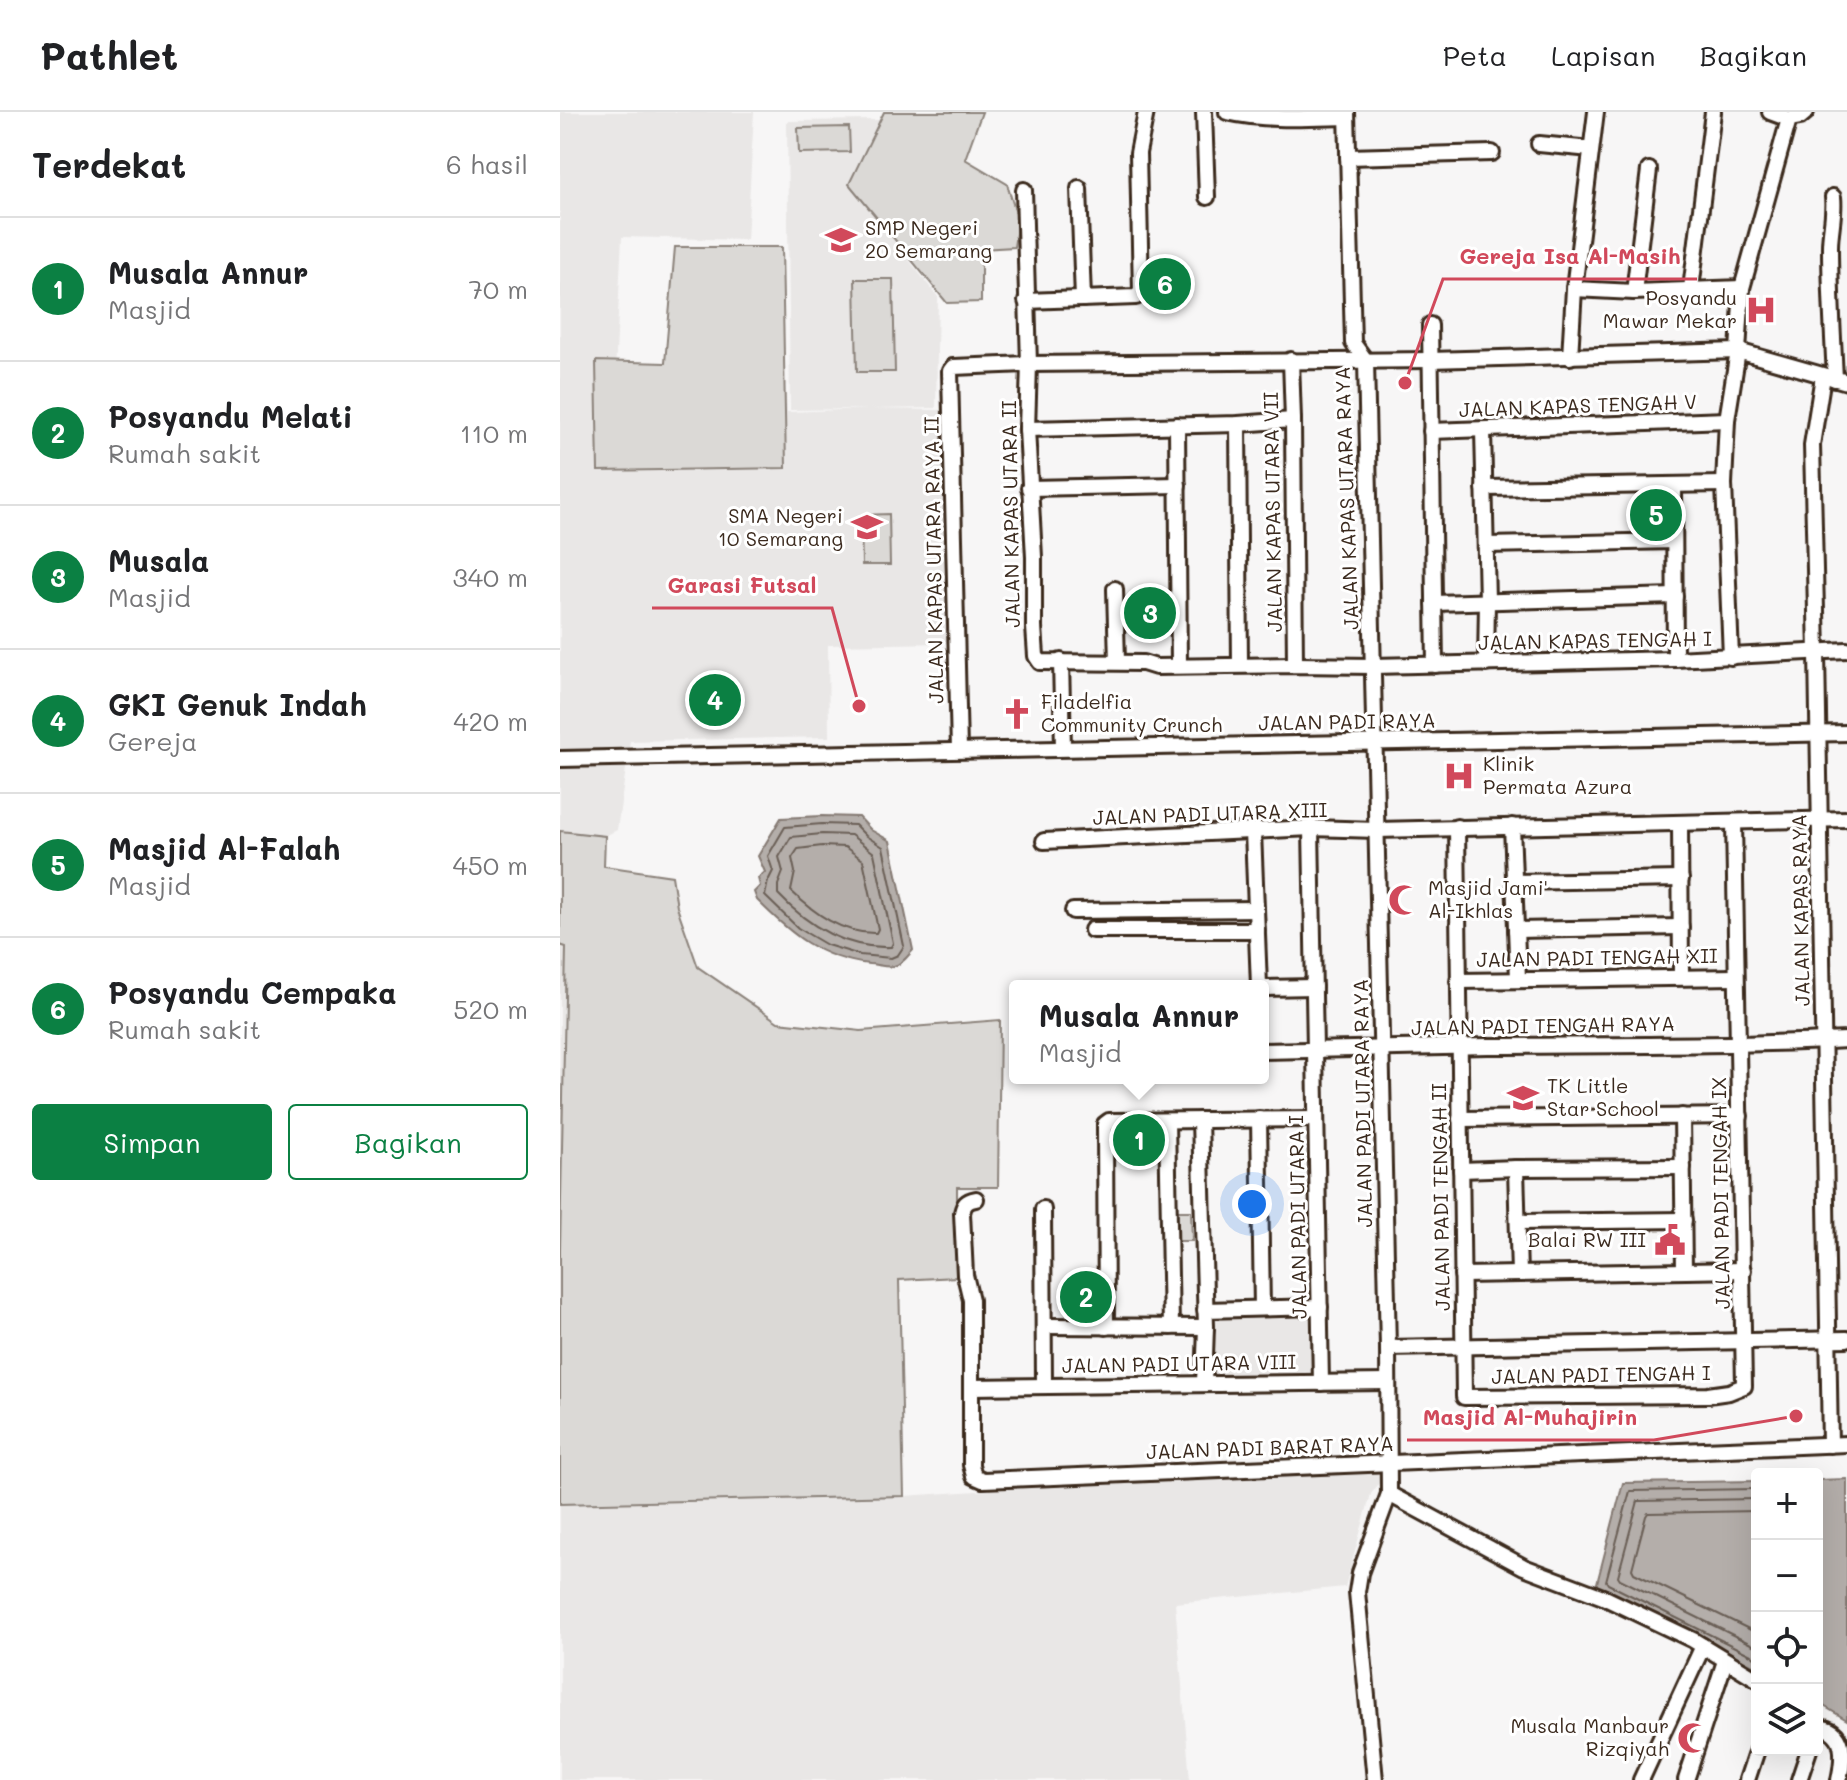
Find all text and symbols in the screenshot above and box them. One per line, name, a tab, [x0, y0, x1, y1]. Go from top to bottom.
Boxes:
text: Pathlet	[40, 30, 178, 80]
text: Peta	[1443, 37, 1507, 73]
text: Lapisan	[1551, 37, 1656, 73]
text: Bagikan	[1700, 37, 1807, 73]
text: Terdekat	[32, 142, 186, 187]
text: 6 hasil	[446, 147, 528, 181]
place label: SMP Negeri 20 Semarang	[865, 214, 992, 263]
school or university icon: SMP Negeri 20 Semarang	[824, 223, 858, 257]
callout: Gereja Isa Al-Masih	[1443, 233, 1697, 279]
text: Gereja Isa Al-Masih	[1459, 241, 1681, 270]
text: Musala Annur	[108, 252, 309, 292]
pin: 6	[1139, 254, 1191, 314]
text: 1	[52, 272, 64, 306]
text: 70 m	[468, 272, 528, 306]
place label: Posyandu Mawar Mekar	[1603, 284, 1737, 333]
text: Masjid	[108, 292, 191, 326]
hospital icon: Posyandu Mawar Mekar	[1744, 293, 1778, 327]
street label: JALAN KAPAS UTARA RAYA	[1328, 366, 1364, 630]
street label: JALAN KAPAS TENGAH V	[1459, 388, 1697, 422]
street label: JALAN KAPAS UTARA VII	[1257, 391, 1287, 632]
text: Posyandu Melati	[108, 396, 353, 436]
street label: JALAN KAPAS UTARA II	[995, 400, 1025, 628]
text: 2	[51, 416, 65, 450]
text: 110 m	[460, 416, 528, 450]
street label: JALAN KAPAS UTARA RAYA II	[917, 416, 949, 704]
text: Rumah sakit	[108, 436, 261, 470]
pin: 5	[1630, 485, 1682, 545]
place label: SMA Negeri 10 Semarang	[718, 502, 843, 551]
school or university icon: SMA Negeri 10 Semarang	[850, 510, 884, 544]
text: Musala	[108, 540, 210, 580]
text: 3	[50, 560, 66, 594]
text: 340 m	[452, 560, 528, 594]
callout: Garasi Futsal	[652, 562, 832, 608]
text: Garasi Futsal	[668, 570, 816, 599]
text: Masjid	[108, 580, 191, 614]
pin: 3	[1124, 583, 1176, 643]
street label: JALAN KAPAS TENGAH I	[1478, 625, 1712, 655]
pin: 4	[689, 670, 741, 730]
text: GKI Genuk Indah	[108, 684, 367, 724]
place label: Filadelfia Community Crunch	[1041, 688, 1222, 737]
church icon: Filadelfia Community Crunch	[1000, 697, 1034, 731]
text: 4	[50, 704, 66, 738]
text: 420 m	[453, 704, 528, 738]
street label: JALAN PADI RAYA	[1258, 706, 1436, 736]
text: Gereja	[108, 724, 197, 758]
place label: Klinik Permata Azura	[1483, 750, 1632, 799]
hospital icon: Klinik Permata Azura	[1442, 759, 1476, 793]
street label: JALAN PADI UTARA XIII	[1092, 796, 1328, 830]
street label: JALAN KAPAS RAYA	[1785, 814, 1815, 1006]
text: Masjid Al-Falah	[108, 828, 340, 868]
text: 5	[50, 848, 66, 882]
text: 450 m	[452, 848, 528, 882]
text: Masjid	[108, 868, 191, 902]
place label: Masjid Jami' Al-Ikhlas	[1428, 874, 1548, 923]
mosque icon: Masjid Jami' Al-Ikhlas	[1387, 883, 1421, 917]
street label: JALAN PADI TENGAH XII	[1476, 942, 1718, 972]
text: Posyandu Cempaka	[108, 972, 397, 1012]
street label: JALAN PADI UTARA RAYA	[1347, 978, 1377, 1228]
popup	[1009, 980, 1269, 1084]
text: 6	[50, 992, 66, 1026]
text: 520 m	[453, 992, 528, 1026]
text: Musala Annur	[1039, 995, 1239, 1035]
street label: JALAN PADI TENGAH RAYA	[1411, 1010, 1675, 1040]
text: Rumah sakit	[108, 1012, 261, 1046]
text: Masjid	[1039, 1035, 1121, 1069]
place label: TK Little Star School	[1547, 1072, 1659, 1121]
street label: JALAN PADI TENGAH IX	[1705, 1077, 1735, 1309]
school or university icon: TK Little Star School	[1506, 1081, 1540, 1115]
street label: JALAN PADI TENGAH II	[1425, 1083, 1455, 1311]
button: Simpan	[32, 1104, 272, 1180]
button: Bagikan	[288, 1104, 528, 1180]
pin: 1	[1113, 1110, 1165, 1170]
street label: JALAN PADI UTARA I	[1282, 1115, 1312, 1319]
your location	[1232, 1184, 1272, 1224]
public building icon: Balai RW III	[1653, 1223, 1687, 1257]
place label: Balai RW III	[1528, 1226, 1646, 1252]
pin: 2	[1060, 1267, 1112, 1327]
street label: JALAN PADI UTARA VIII	[1062, 1348, 1297, 1378]
street label: JALAN PADI TENGAH I	[1491, 1359, 1711, 1389]
callout: Masjid Al-Muhajirin	[1407, 1394, 1654, 1440]
text: Masjid Al-Muhajirin	[1423, 1402, 1637, 1431]
street label: JALAN PADI BARAT RAYA	[1146, 1430, 1394, 1464]
map controls	[1751, 1468, 1823, 1756]
button: +	[1751, 1468, 1823, 1540]
button: −	[1751, 1540, 1823, 1612]
button: locate	[1751, 1612, 1823, 1684]
button: layers	[1751, 1684, 1823, 1756]
place label: Musala Manbaur Rizqiyah	[1510, 1712, 1669, 1761]
mosque icon: Musala Manbaur Rizqiyah	[1676, 1721, 1710, 1755]

